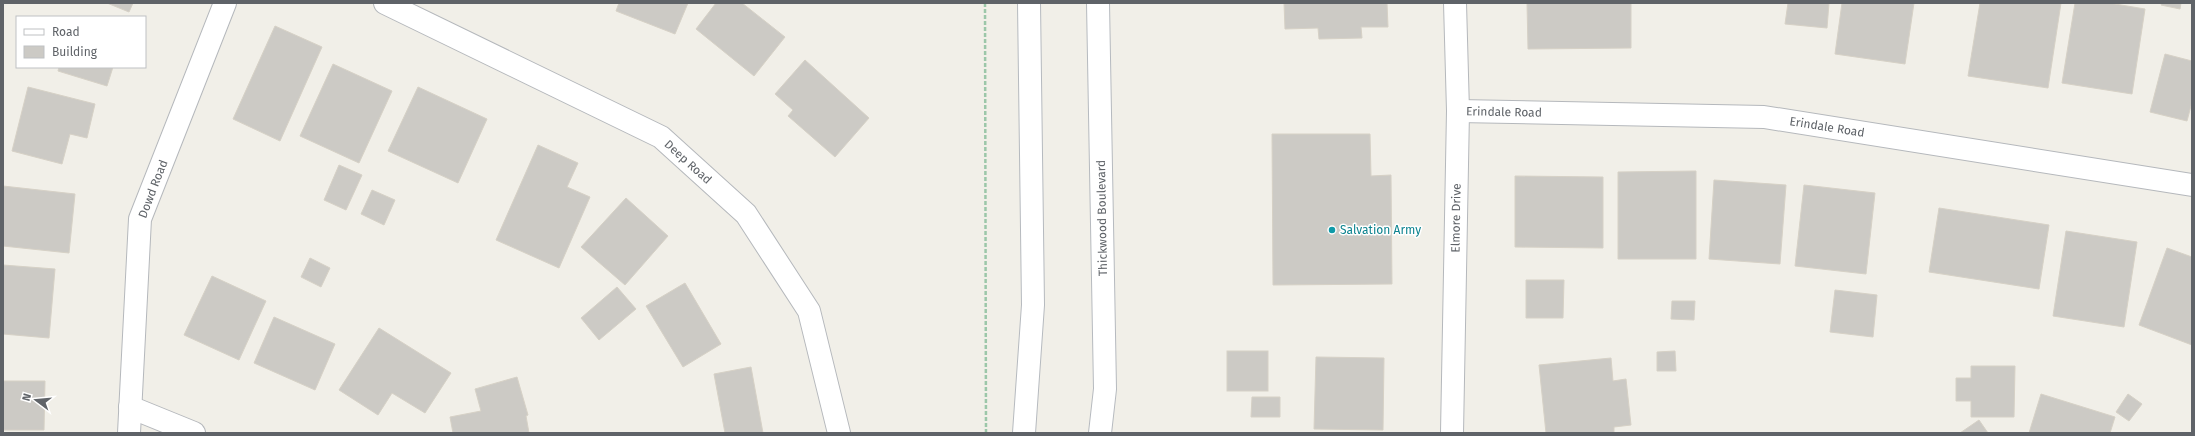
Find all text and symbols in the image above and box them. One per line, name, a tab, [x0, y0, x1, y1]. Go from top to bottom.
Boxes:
legend	[16, 16, 146, 68]
text: Road	[52, 25, 80, 39]
text: Building	[52, 45, 98, 59]
street label: Erindale Road	[1466, 104, 1542, 120]
street label: Erindale Road	[1788, 114, 1866, 140]
street label: Deep Road	[661, 137, 715, 187]
street label: Dowd Road	[135, 158, 171, 220]
street label: Thickwood Boulevard	[1094, 160, 1110, 276]
street label: Elmore Drive	[1448, 183, 1464, 253]
place label: Salvation Army	[1340, 223, 1421, 237]
marker: Salvation Army	[1327, 225, 1337, 235]
north arrow	[16, 380, 56, 420]
text: N	[20, 392, 34, 403]

